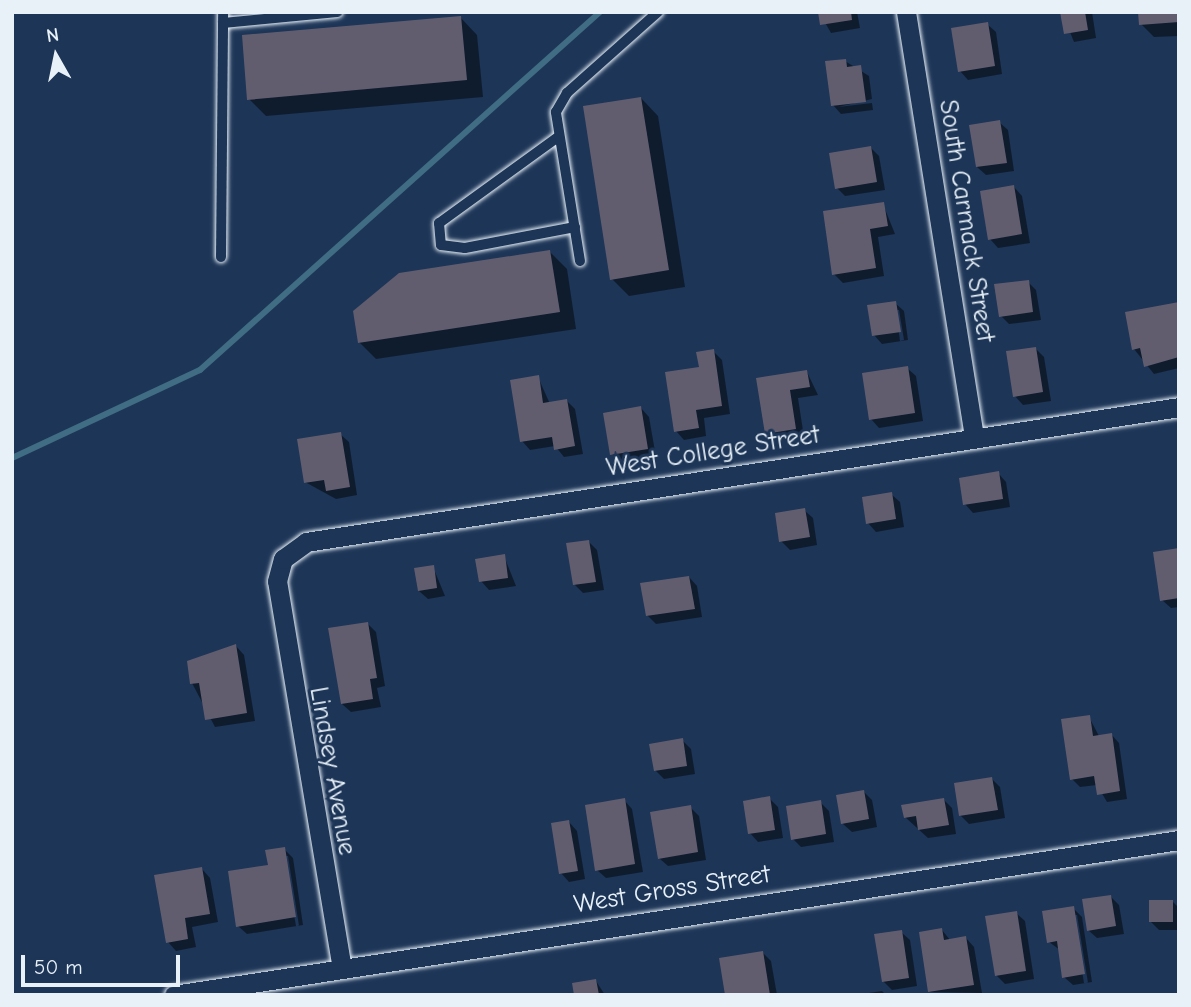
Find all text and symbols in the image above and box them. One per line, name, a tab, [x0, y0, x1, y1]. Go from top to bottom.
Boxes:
north arrow	[21, 21, 91, 91]
text: N	[45, 23, 61, 47]
street label: South Carmack Street	[931, 98, 1001, 344]
street label: West College Street	[604, 420, 822, 484]
street label: Lindsey Avenue	[302, 684, 362, 858]
street label: West Gross Street	[572, 859, 772, 921]
scale bar	[24, 940, 184, 984]
text: 50 m	[34, 955, 83, 979]

